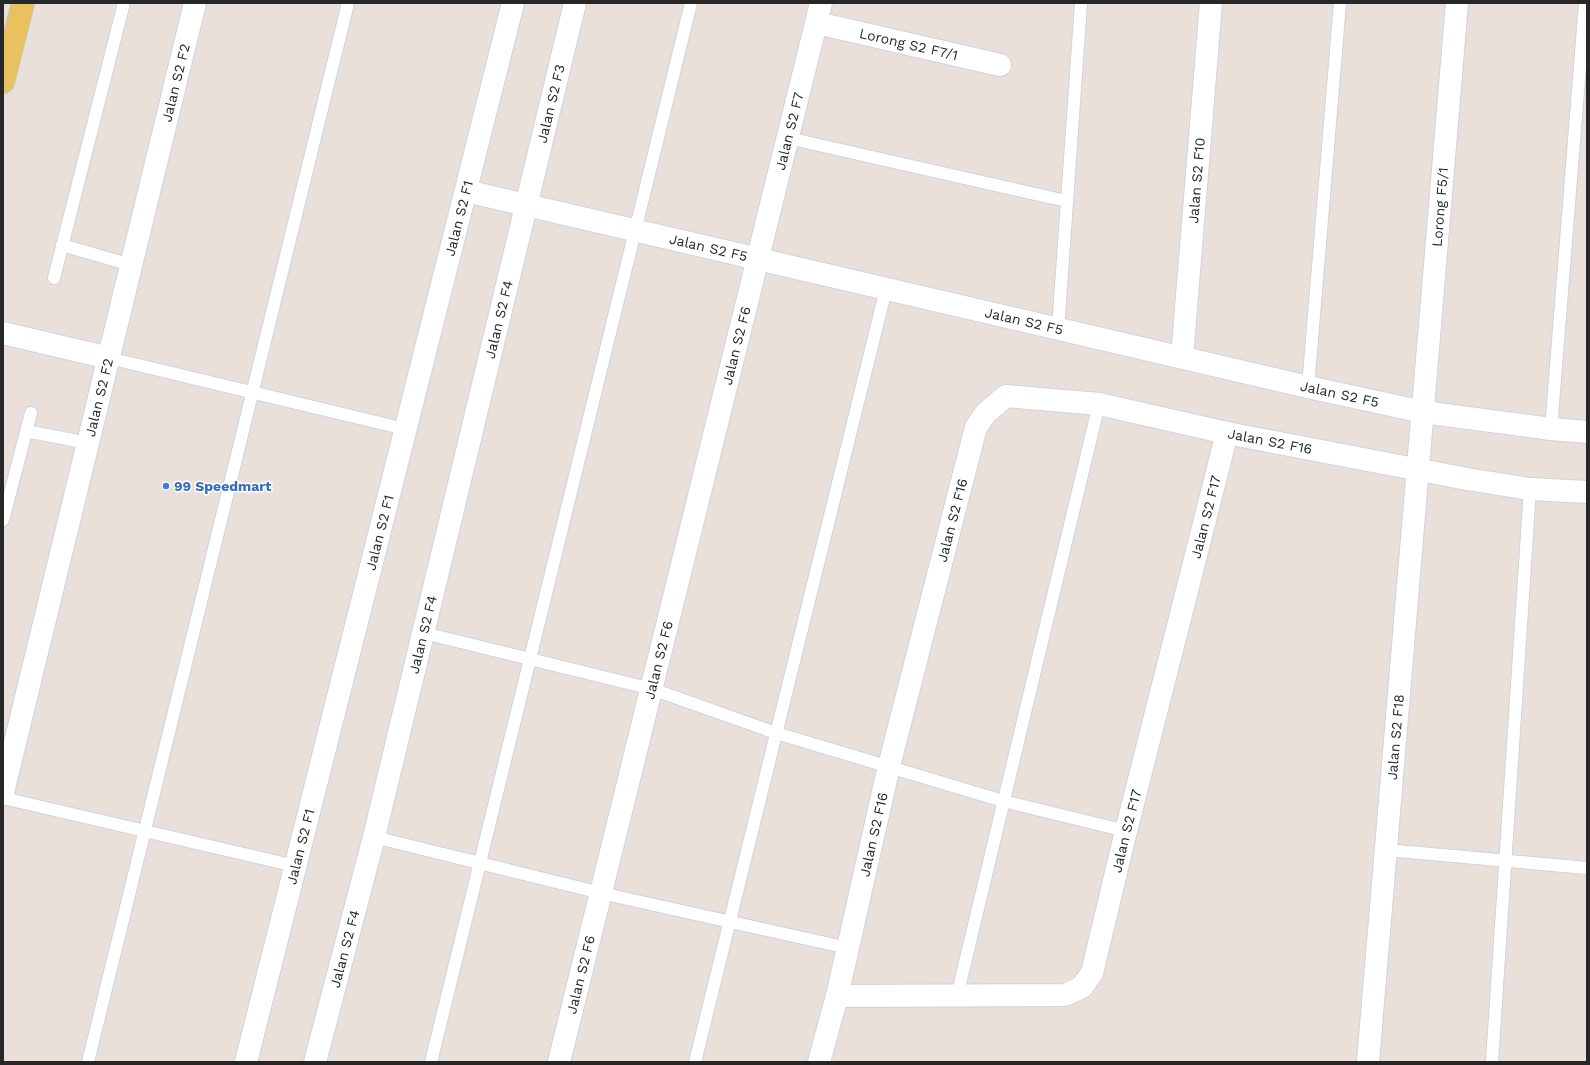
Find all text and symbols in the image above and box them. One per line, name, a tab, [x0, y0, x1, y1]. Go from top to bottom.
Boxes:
street label: Lorong S2 F7/1	[858, 25, 959, 63]
street label: Jalan S2 F2	[158, 42, 193, 123]
street label: Jalan S2 F3	[534, 63, 568, 144]
street label: Jalan S2 F7	[772, 90, 807, 172]
street label: Jalan S2 F10	[1185, 137, 1208, 224]
street label: Lorong F5/1	[1429, 167, 1451, 247]
street label: Jalan S2 F1	[441, 179, 476, 258]
street label: Jalan S2 F5	[668, 231, 749, 264]
street label: Jalan S2 F4	[482, 279, 516, 360]
street label: Jalan S2 F5	[983, 304, 1065, 338]
street label: Jalan S2 F6	[719, 305, 754, 387]
street label: Jalan S2 F2	[82, 357, 116, 438]
street label: Jalan S2 F5	[1299, 378, 1381, 410]
street label: Jalan S2 F16	[1226, 425, 1314, 457]
street label: Jalan S2 F17	[1187, 474, 1224, 560]
street label: Jalan S2 F16	[934, 477, 970, 564]
place label: 99 Speedmart	[174, 478, 271, 494]
marker: 99 Speedmart	[161, 481, 171, 491]
street label: Jalan S2 F1	[362, 493, 397, 572]
street label: Jalan S2 F4	[406, 594, 440, 675]
street label: Jalan S2 F6	[641, 619, 676, 701]
street label: Jalan S2 F18	[1384, 694, 1407, 781]
street label: Jalan S2 F17	[1108, 788, 1144, 874]
street label: Jalan S2 F16	[856, 791, 891, 878]
street label: Jalan S2 F1	[283, 807, 317, 886]
street label: Jalan S2 F4	[327, 908, 363, 990]
street label: Jalan S2 F6	[563, 934, 598, 1016]

